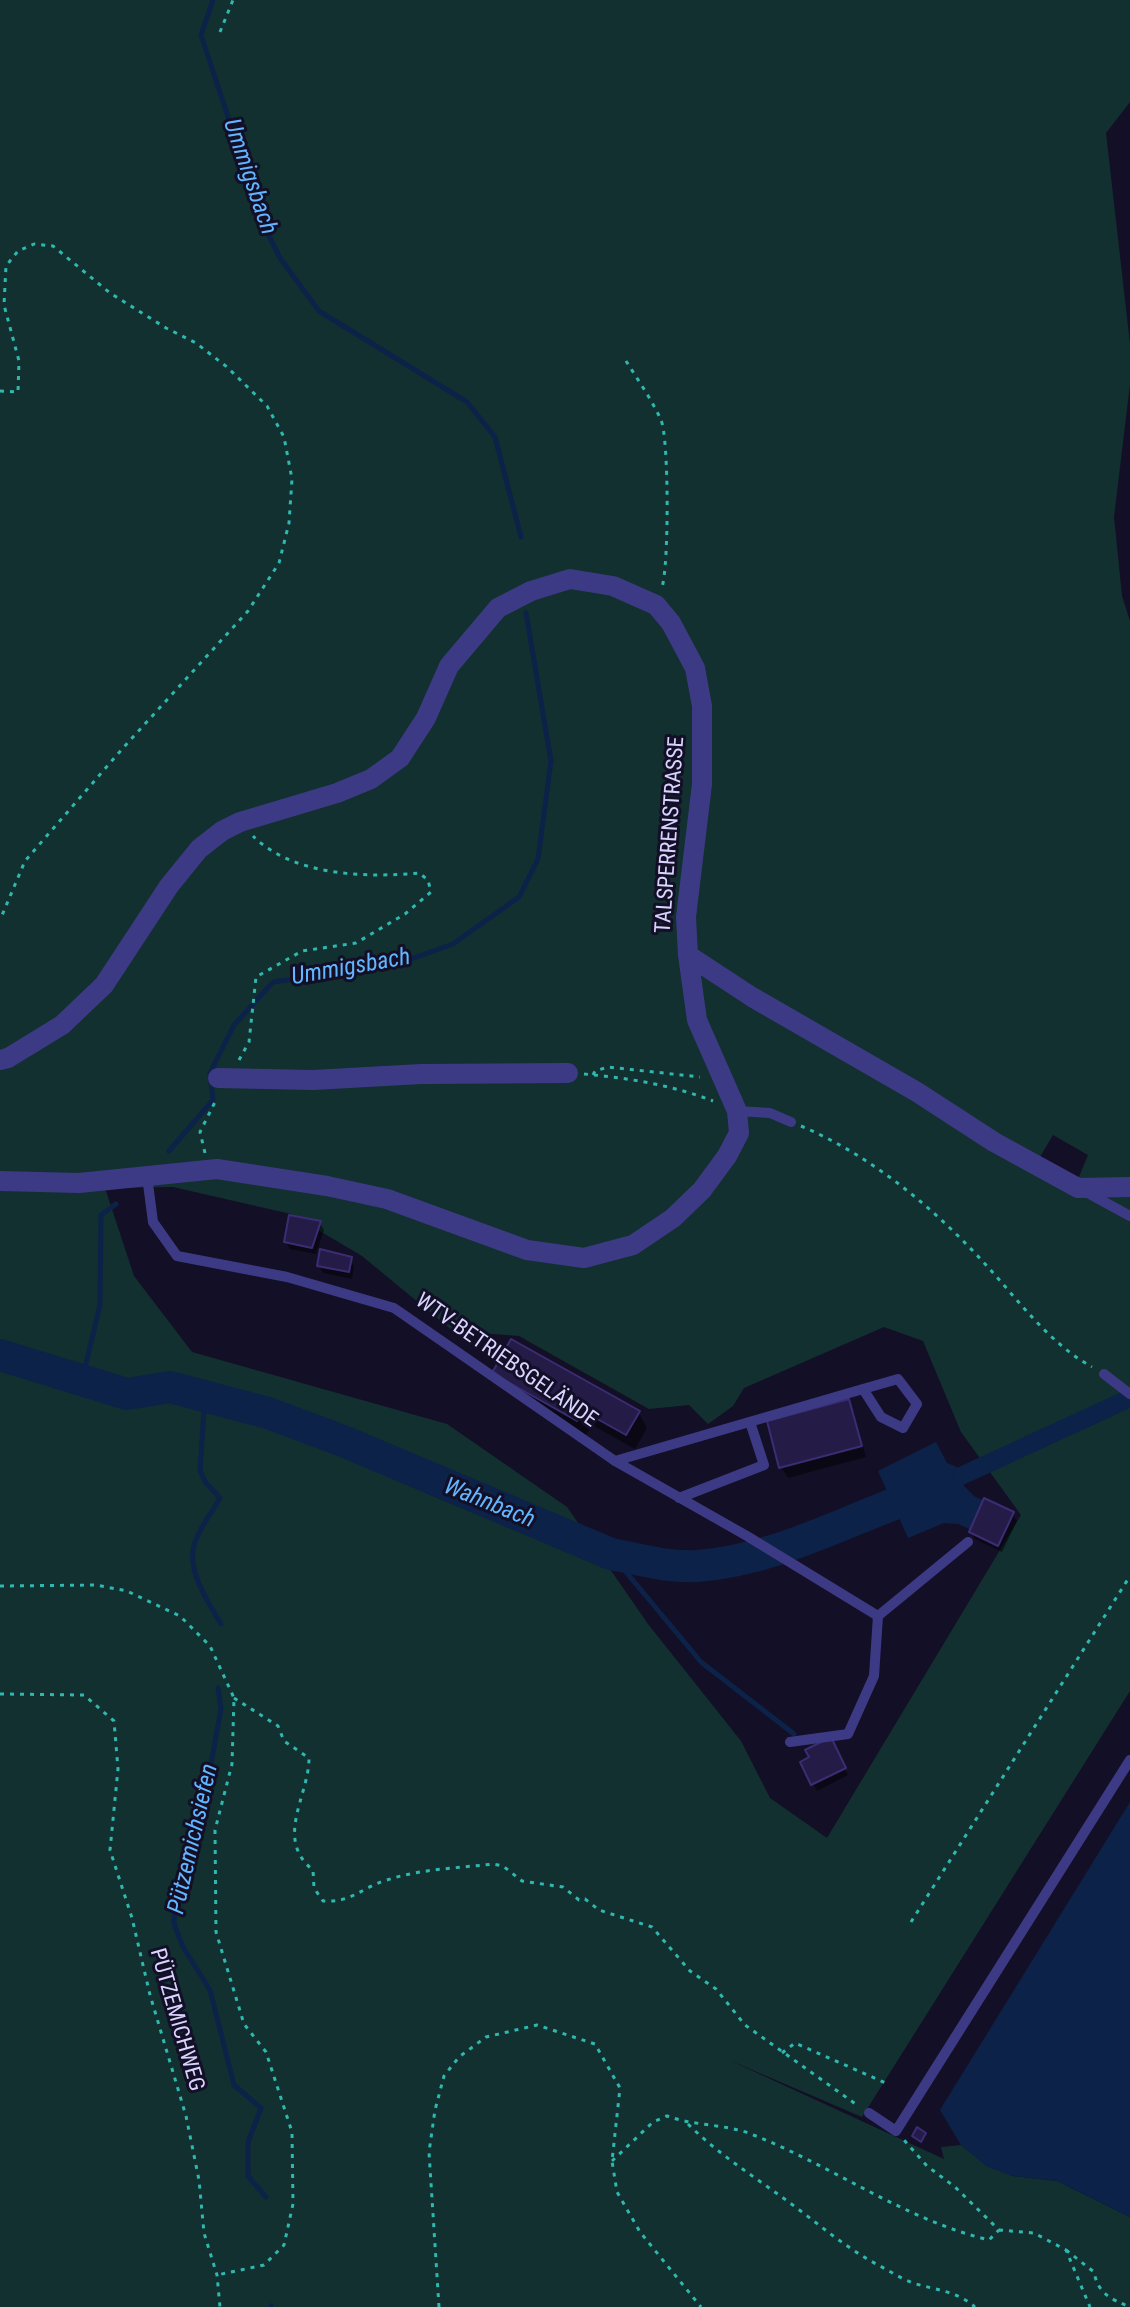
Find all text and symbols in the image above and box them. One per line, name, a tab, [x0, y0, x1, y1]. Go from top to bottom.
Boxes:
water label: Ummigsbach	[216, 115, 282, 239]
street label: TALSPERRENSTRASSE	[651, 736, 691, 934]
water label: Ummigsbach	[289, 943, 413, 993]
street label: WTV-BETRIEBSGELÄNDE	[410, 1288, 602, 1434]
water label: Wahnbach	[439, 1473, 539, 1535]
water label: Pützemichsiefen	[163, 1761, 225, 1917]
street label: PÜTZEMICHWEG	[143, 1946, 209, 2094]

